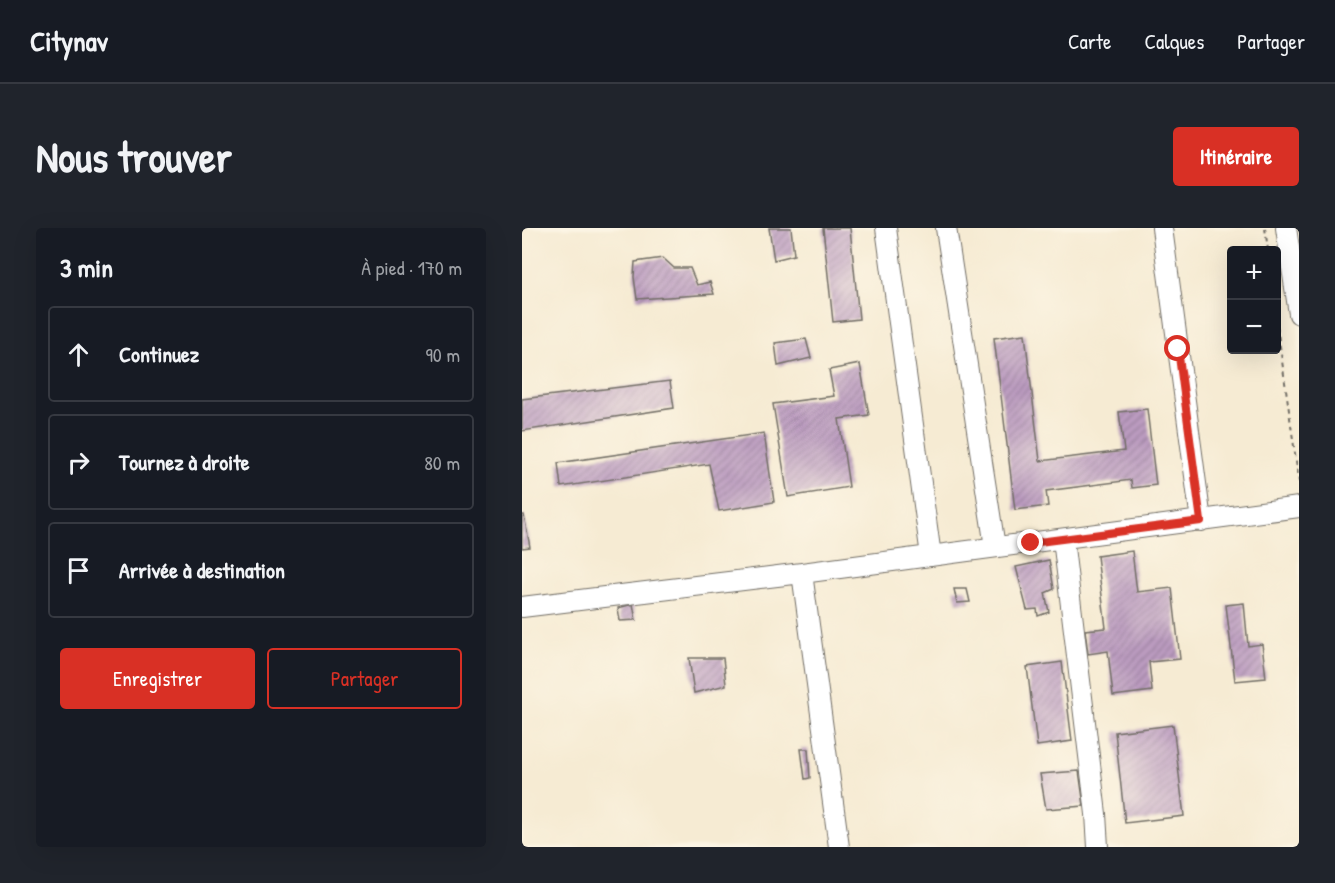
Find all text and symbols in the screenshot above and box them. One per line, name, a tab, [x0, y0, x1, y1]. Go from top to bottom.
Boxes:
text: Citynav	[30, 22, 108, 60]
text: Carte	[1068, 27, 1111, 56]
text: Calques	[1144, 27, 1204, 56]
text: Partager	[1237, 27, 1305, 56]
button: Itinéraire	[1173, 127, 1299, 186]
text: Nous trouver	[36, 128, 232, 185]
map controls	[1227, 246, 1281, 354]
button: +	[1227, 246, 1281, 300]
text: 3 min	[60, 250, 113, 285]
text: À pied · 170 m	[361, 254, 462, 281]
button: −	[1227, 300, 1281, 354]
route start	[1164, 335, 1190, 361]
icon: ahead	[62, 338, 95, 371]
text: Continuez	[119, 339, 199, 369]
text: 90 m	[426, 341, 460, 368]
icon: right	[62, 446, 95, 479]
text: Tournez à droite	[119, 447, 249, 477]
text: 80 m	[424, 449, 460, 476]
route end	[1017, 529, 1043, 555]
icon: arrive	[62, 554, 95, 587]
text: Arrivée à destination	[119, 555, 285, 585]
button: Enregistrer	[60, 648, 255, 709]
button: Partager	[267, 648, 462, 709]

